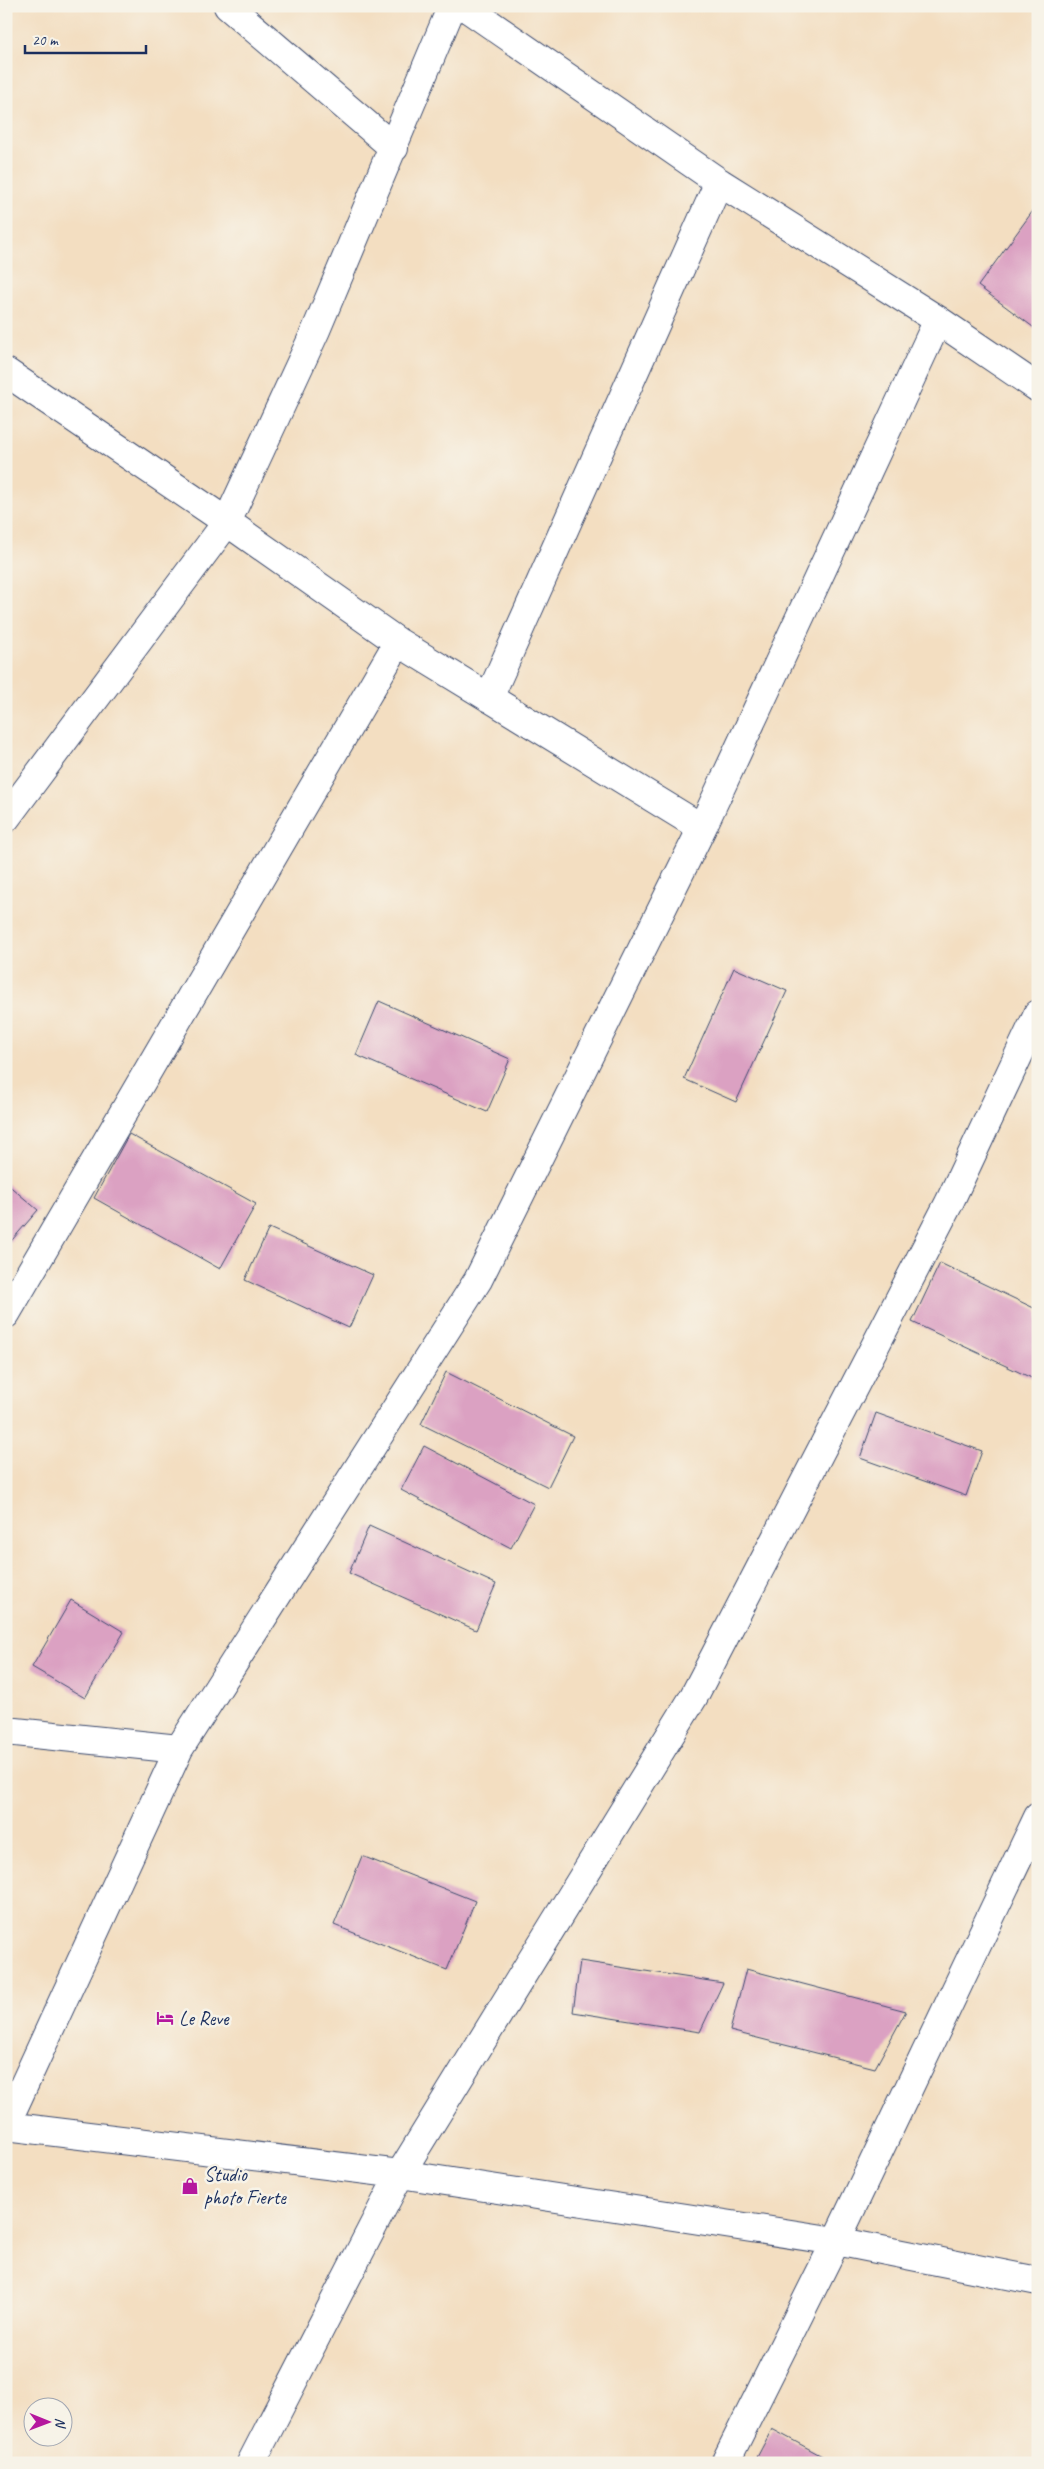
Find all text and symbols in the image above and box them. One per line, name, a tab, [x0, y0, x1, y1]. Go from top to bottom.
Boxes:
scale bar	[25, 22, 146, 54]
text: 20 m	[32, 31, 59, 50]
place label: Le Reve	[179, 2006, 230, 2031]
hotel icon: Le Reve	[155, 2008, 175, 2028]
place label: Studio photo Fierte	[204, 2162, 287, 2210]
shop icon: Studio photo Fierte	[180, 2176, 200, 2196]
north arrow	[22, 2396, 72, 2446]
text: N	[52, 2418, 69, 2429]

